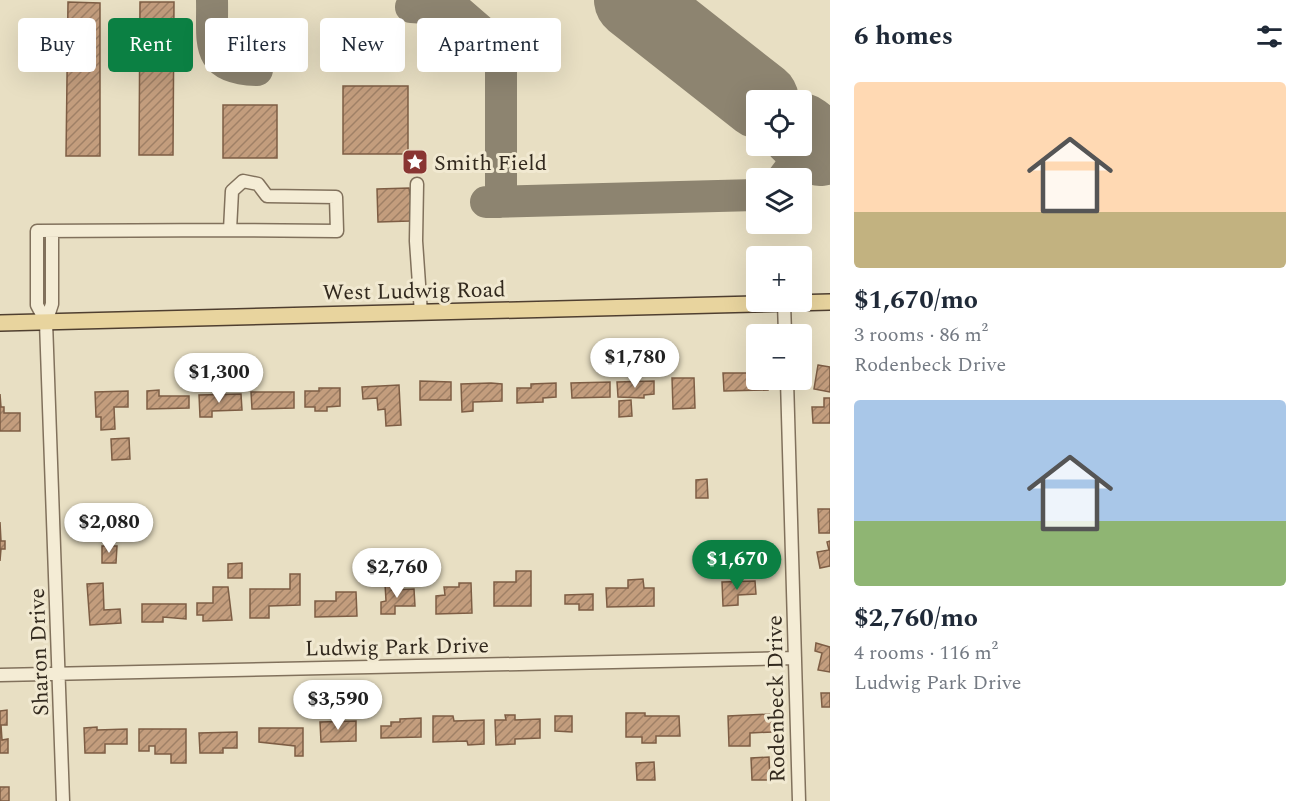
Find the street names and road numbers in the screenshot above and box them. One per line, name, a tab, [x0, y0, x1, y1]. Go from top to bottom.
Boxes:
street label: West Ludwig Road	[322, 273, 506, 310]
street label: Sharon Drive	[21, 587, 58, 716]
street label: Rodenbeck Drive	[759, 615, 794, 783]
street label: Ludwig Park Drive	[305, 629, 489, 666]

